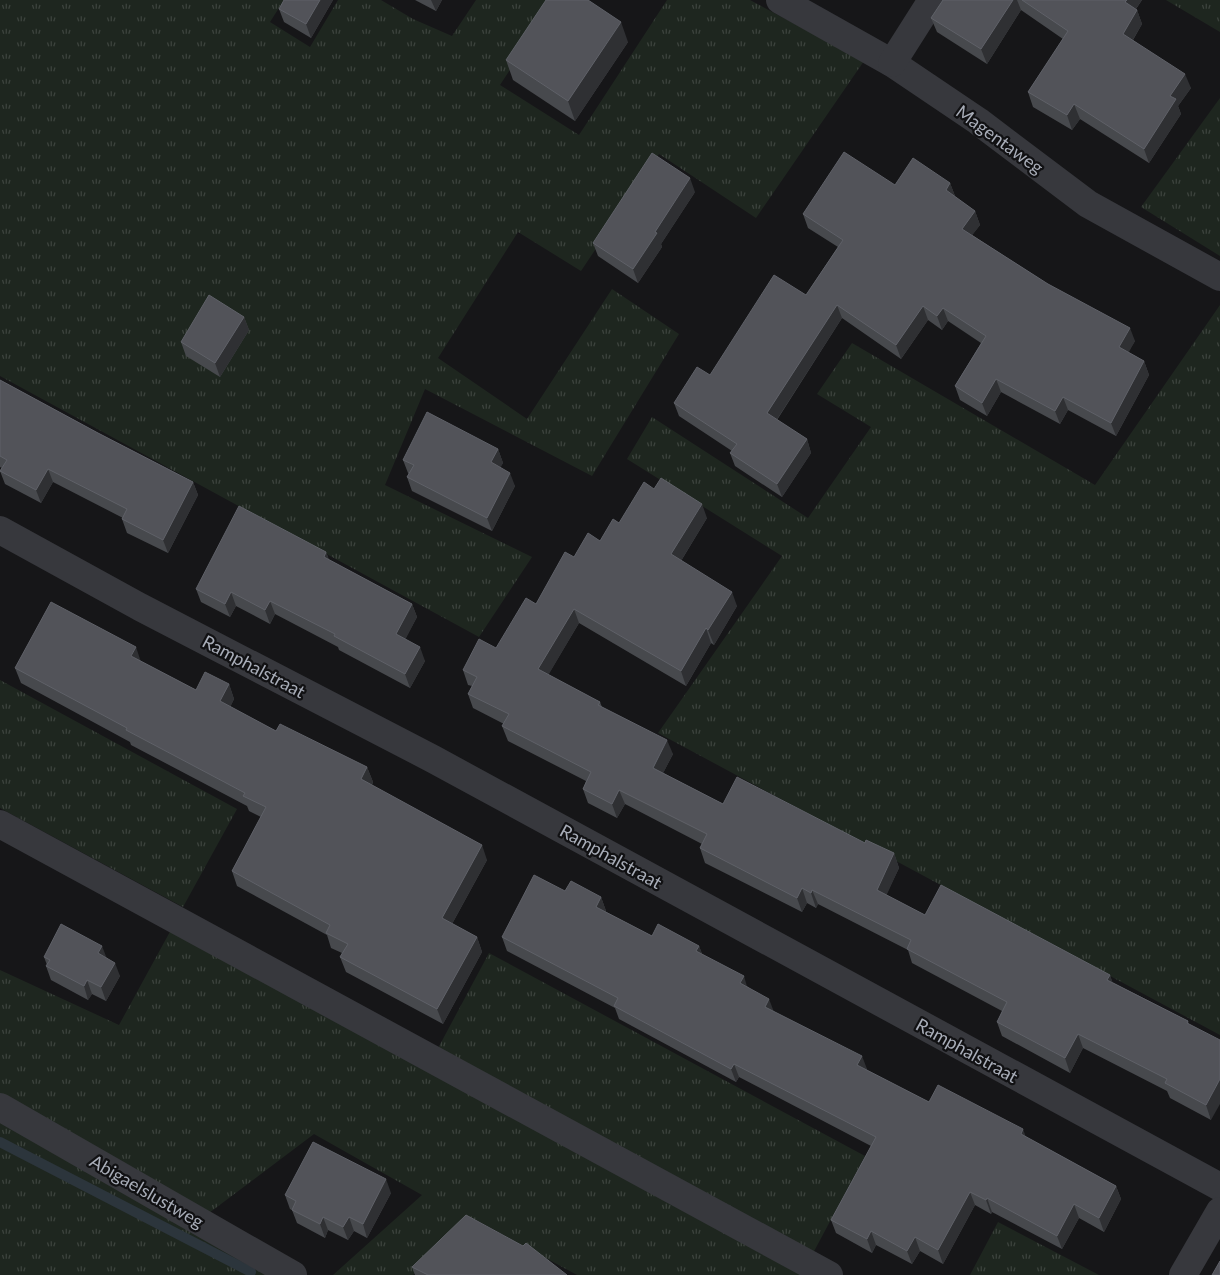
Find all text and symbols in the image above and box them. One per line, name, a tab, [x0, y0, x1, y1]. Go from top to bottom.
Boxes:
street label: Magentaweg	[952, 100, 1048, 178]
street label: Ramphalstraat	[199, 630, 310, 703]
street label: Ramphalstraat	[556, 819, 666, 893]
street label: Ramphalstraat	[912, 1013, 1022, 1087]
street label: Abigaelslustweg	[86, 1150, 208, 1232]

